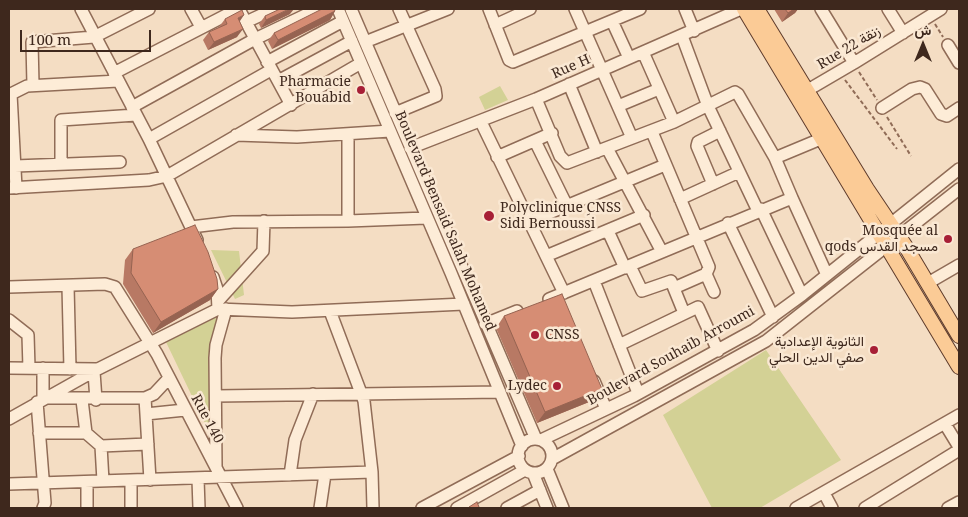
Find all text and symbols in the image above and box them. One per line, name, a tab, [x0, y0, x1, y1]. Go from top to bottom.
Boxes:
scale bar	[22, 20, 154, 52]
north arrow	[898, 20, 948, 70]
text: ش	[915, 20, 931, 39]
street label: Rue 22 زنقة	[814, 23, 884, 73]
text: 100 m	[28, 29, 71, 49]
street label: Rue H	[549, 51, 593, 83]
place label: Pharmacie Bouabid	[279, 74, 351, 106]
marker: Pharmacie Bouabid	[355, 84, 367, 96]
street label: Boulevard Bensaid Salah Mohamed	[391, 109, 499, 333]
place label: Polyclinique ِCNSS Sidi Bernoussi	[500, 200, 621, 232]
marker: Polyclinique ِCNSS Sidi Bernoussi	[482, 209, 496, 223]
place label: Mosquée al qods مسجد القدس	[825, 223, 938, 256]
marker: Mosquée al qods مسجد القدس	[942, 233, 954, 245]
street label: Boulevard Souhaib Arroumi	[584, 303, 758, 409]
place label: CNSS	[545, 327, 580, 343]
marker: CNSS	[529, 329, 541, 341]
place label: الثانوية الإعدادية صفي الدين الحلي	[769, 334, 864, 367]
marker: الثانوية الإعدادية صفي الدين الحلي	[868, 344, 880, 356]
place label: Lydec	[508, 378, 547, 394]
marker: Lydec	[551, 380, 563, 392]
street label: Rue 140	[187, 392, 227, 446]

